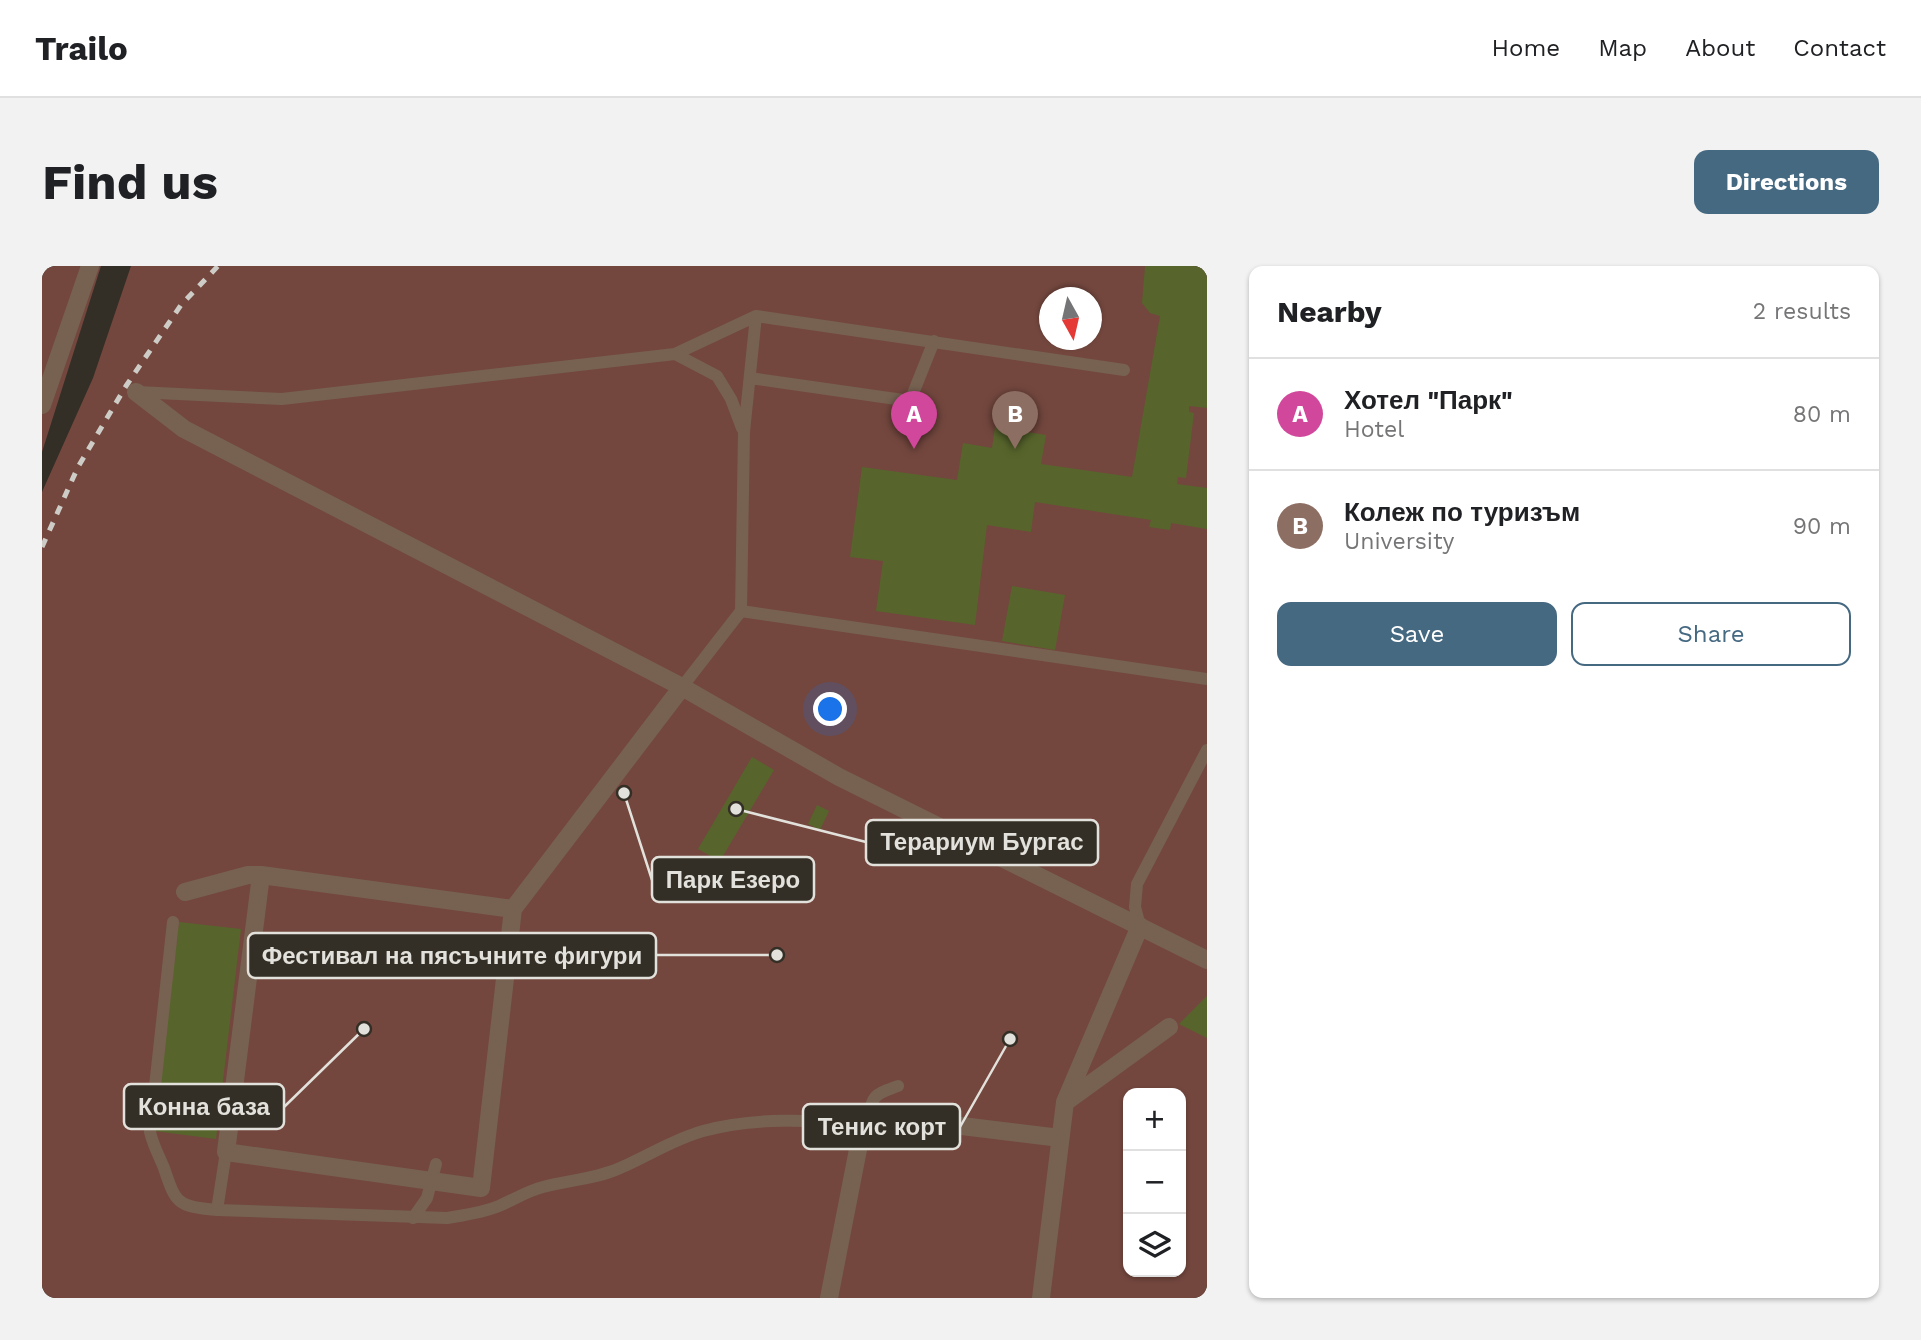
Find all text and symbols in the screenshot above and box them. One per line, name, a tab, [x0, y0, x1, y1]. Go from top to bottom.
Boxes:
text: Trailo	[35, 29, 128, 68]
text: Home	[1492, 34, 1560, 62]
text: Map	[1598, 34, 1647, 62]
text: About	[1685, 34, 1755, 62]
text: Contact	[1793, 34, 1886, 62]
button: Directions	[1694, 150, 1879, 214]
text: Find us	[42, 153, 218, 211]
north arrow	[1039, 287, 1102, 350]
text: Nearby	[1277, 294, 1382, 329]
text: 2 results	[1753, 298, 1851, 325]
text: Хотел "Парк"	[1344, 385, 1513, 415]
pin: A	[891, 391, 937, 449]
pin: B	[992, 391, 1038, 449]
text: A	[1292, 401, 1308, 428]
text: 80 m	[1793, 401, 1851, 428]
text: Hotel	[1344, 416, 1404, 443]
text: Колеж по туризъм	[1344, 497, 1580, 527]
text: B	[1292, 513, 1308, 540]
text: 90 m	[1793, 513, 1851, 540]
text: University	[1344, 528, 1454, 555]
button: Save	[1277, 602, 1557, 666]
button: Share	[1571, 602, 1851, 666]
your location	[813, 692, 847, 726]
callout: Терариум Бургас	[866, 820, 1098, 865]
text: Терариум Бургас	[880, 828, 1084, 856]
callout: Парк Езеро	[652, 857, 814, 902]
text: Парк Езеро	[666, 866, 800, 894]
callout: Фестивал на пясъчните фигури	[248, 933, 656, 978]
text: Фестивал на пясъчните фигури	[262, 942, 642, 970]
callout: Конна база	[124, 1084, 284, 1129]
map controls	[1123, 1088, 1186, 1277]
button: +	[1123, 1088, 1186, 1151]
text: Конна база	[138, 1093, 271, 1121]
callout: Тенис корт	[803, 1104, 960, 1149]
text: Тенис корт	[818, 1113, 947, 1141]
button: −	[1123, 1151, 1186, 1214]
button: layers	[1123, 1214, 1186, 1277]

